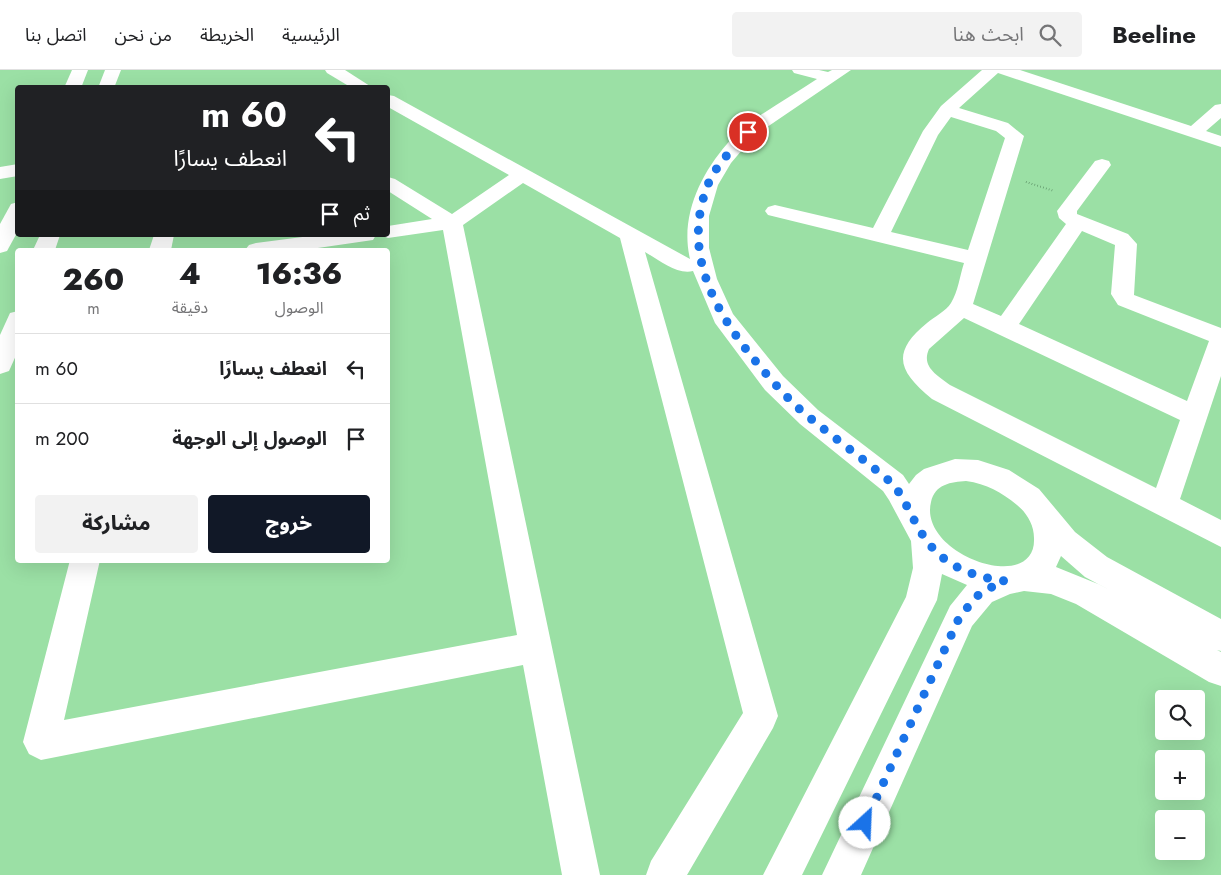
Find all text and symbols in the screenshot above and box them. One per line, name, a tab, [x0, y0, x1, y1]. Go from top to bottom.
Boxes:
search box	[732, 12, 1082, 57]
text: Beeline	[1112, 17, 1196, 52]
text: ابحث هنا	[953, 21, 1024, 48]
icon: search	[1036, 21, 1064, 49]
text: اتصل بنا	[25, 22, 87, 48]
text: من نحن	[115, 22, 172, 48]
text: الخريطة	[200, 22, 254, 48]
text: الرئيسية	[282, 22, 340, 48]
text: 60 m	[201, 90, 287, 140]
icon: left	[305, 105, 370, 170]
pin	[727, 111, 769, 153]
icon: arrive	[734, 118, 762, 146]
text: انعطف يسارًا	[174, 142, 287, 174]
icon: arrive	[316, 200, 344, 228]
text: ثم	[354, 200, 370, 227]
text: 4	[179, 252, 201, 295]
text: 16:36	[256, 252, 343, 295]
text: 260	[62, 258, 124, 301]
text: دقيقة	[172, 296, 208, 319]
text: الوصول	[275, 296, 323, 319]
text: m	[87, 297, 100, 320]
text: 60 m	[35, 355, 78, 382]
text: انعطف يسارًا	[219, 355, 327, 382]
icon: left	[342, 355, 370, 383]
text: 200 m	[35, 425, 89, 452]
text: الوصول إلى الوجهة	[172, 425, 327, 452]
icon: arrive	[342, 425, 370, 453]
button: مشاركة	[35, 495, 198, 553]
button: خروج	[208, 495, 370, 553]
map controls	[1155, 690, 1205, 860]
button: search	[1155, 690, 1205, 740]
button: +	[1155, 750, 1205, 800]
position arrow	[838, 796, 890, 848]
button: −	[1155, 810, 1205, 860]

